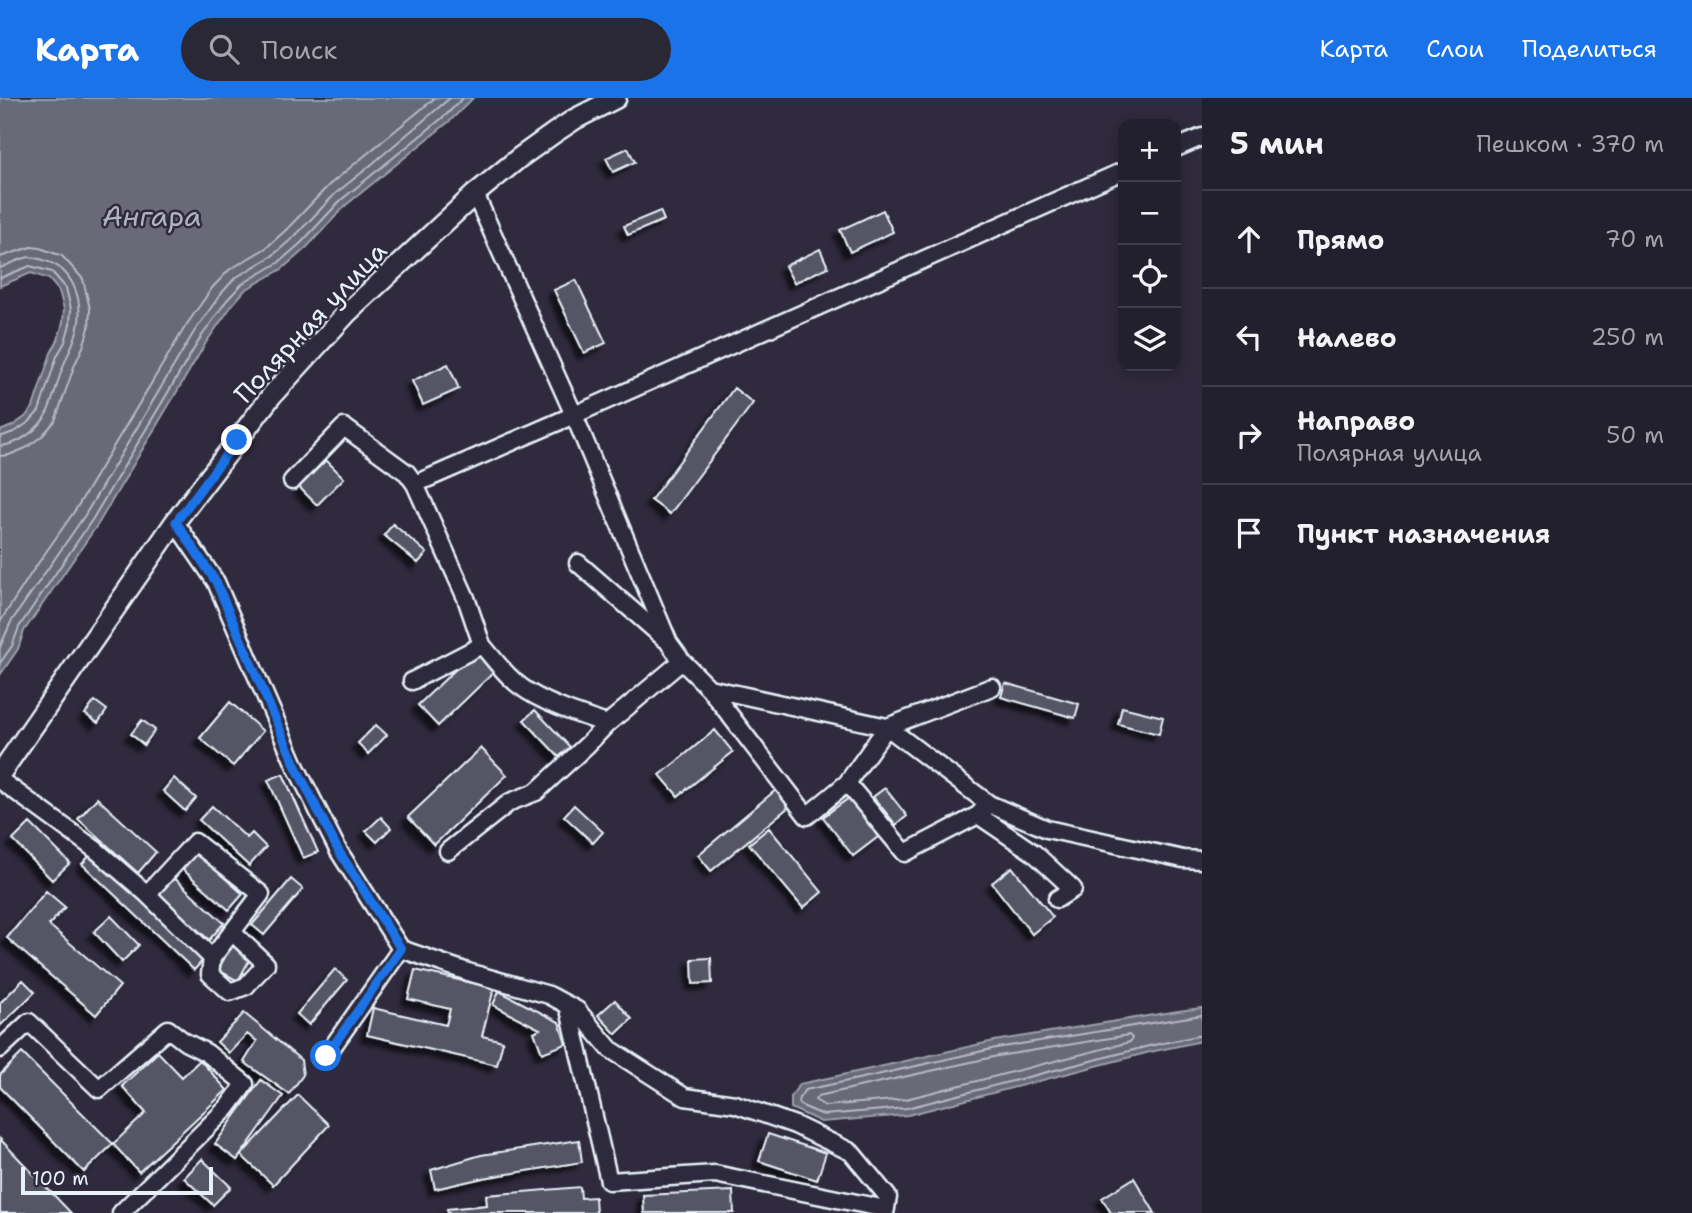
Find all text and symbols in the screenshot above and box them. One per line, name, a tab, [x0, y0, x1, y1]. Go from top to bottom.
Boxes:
search box	[181, 18, 671, 81]
text: Карта	[35, 27, 139, 72]
icon: search	[205, 30, 243, 68]
text: Поиск	[261, 32, 337, 67]
text: Карта	[1320, 33, 1388, 65]
text: Слои	[1426, 33, 1484, 65]
text: Поделиться	[1522, 33, 1657, 65]
map controls	[1118, 119, 1181, 371]
button: +	[1118, 119, 1181, 182]
text: 5 мин	[1230, 123, 1324, 164]
text: Пешком · 370 m	[1477, 129, 1664, 159]
button: −	[1118, 182, 1181, 245]
water label: Ангара	[102, 197, 202, 235]
icon: ahead	[1230, 220, 1268, 258]
text: Прямо	[1297, 222, 1385, 257]
text: 70 m	[1605, 224, 1664, 254]
street label: Полярная улица	[226, 234, 394, 410]
button: locate	[1118, 245, 1181, 308]
button: layers	[1118, 308, 1181, 371]
icon: left	[1230, 318, 1268, 356]
text: Налево	[1297, 320, 1397, 355]
text: 250 m	[1591, 322, 1664, 352]
text: Направо	[1297, 403, 1415, 438]
icon: right	[1230, 416, 1268, 454]
text: 50 m	[1606, 420, 1664, 450]
route end	[221, 424, 252, 455]
text: Полярная улица	[1297, 438, 1482, 468]
icon: arrive	[1230, 514, 1268, 552]
text: Пункт назначения	[1297, 516, 1550, 551]
route start	[310, 1040, 341, 1071]
scale bar	[21, 1164, 214, 1196]
text: 100 m	[32, 1166, 89, 1191]

